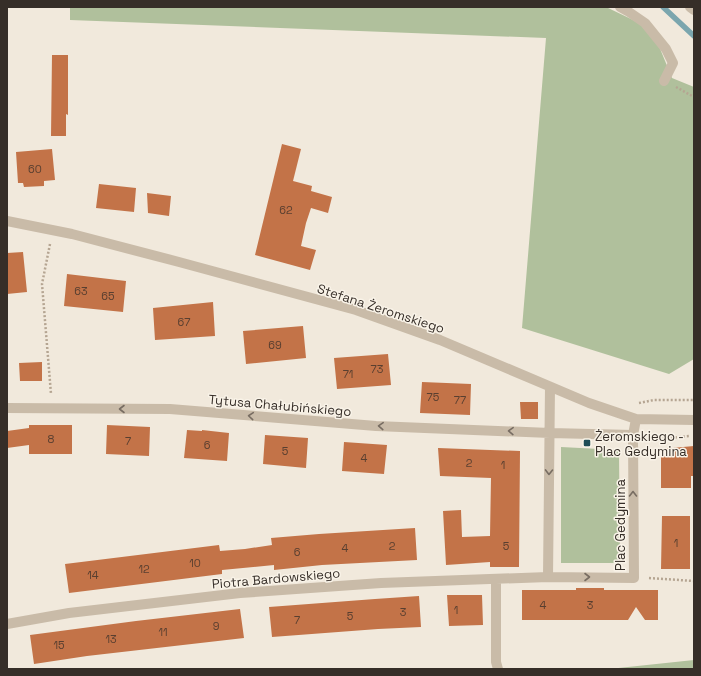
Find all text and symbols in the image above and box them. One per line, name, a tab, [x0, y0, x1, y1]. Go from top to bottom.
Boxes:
house number: 60	[28, 162, 42, 176]
house number: 62	[279, 203, 293, 217]
street label: Stefana Żeromskiego	[315, 280, 447, 337]
house number: 63	[74, 284, 88, 298]
house number: 65	[101, 289, 115, 303]
house number: 67	[178, 315, 190, 329]
house number: 69	[268, 338, 282, 352]
house number: 73	[371, 362, 384, 376]
house number: 71	[343, 367, 353, 381]
house number: 75	[427, 390, 440, 404]
street label: Tytusa Chałubińskiego	[208, 391, 352, 420]
house number: 77	[454, 393, 466, 407]
one-way arrow	[119, 405, 125, 413]
one-way arrow	[248, 411, 255, 420]
one-way arrow	[378, 422, 384, 430]
one-way arrow	[508, 427, 514, 436]
place label: Żeromskiego - Plac Gedymina	[595, 428, 687, 460]
house number: 8	[48, 432, 55, 446]
house number: 7	[125, 434, 131, 448]
house number: 6	[204, 438, 211, 452]
marker: Żeromskiego - Plac Gedymina	[582, 438, 592, 448]
house number: 5	[282, 444, 289, 458]
house number: 4	[361, 451, 368, 465]
house number: 2	[466, 456, 473, 470]
house number: 1	[501, 458, 505, 472]
one-way arrow	[545, 469, 553, 475]
street label: Plac Gedymina	[612, 479, 629, 571]
one-way arrow	[629, 491, 637, 497]
house number: 1	[674, 536, 678, 550]
house number: 2	[389, 539, 396, 553]
house number: 5	[503, 539, 510, 553]
house number: 4	[342, 541, 349, 555]
house number: 6	[294, 545, 301, 559]
house number: 10	[189, 556, 201, 570]
house number: 12	[138, 562, 150, 576]
street label: Piotra Bardowskiego	[211, 564, 341, 593]
house number: 14	[87, 568, 99, 582]
one-way arrow	[584, 573, 590, 581]
house number: 4	[540, 598, 547, 612]
house number: 3	[587, 598, 594, 612]
house number: 1	[454, 603, 458, 617]
house number: 3	[400, 605, 407, 619]
house number: 5	[347, 609, 354, 623]
house number: 7	[294, 613, 300, 627]
house number: 9	[213, 619, 220, 633]
house number: 11	[158, 625, 168, 639]
house number: 13	[105, 632, 117, 646]
house number: 15	[53, 638, 65, 652]

